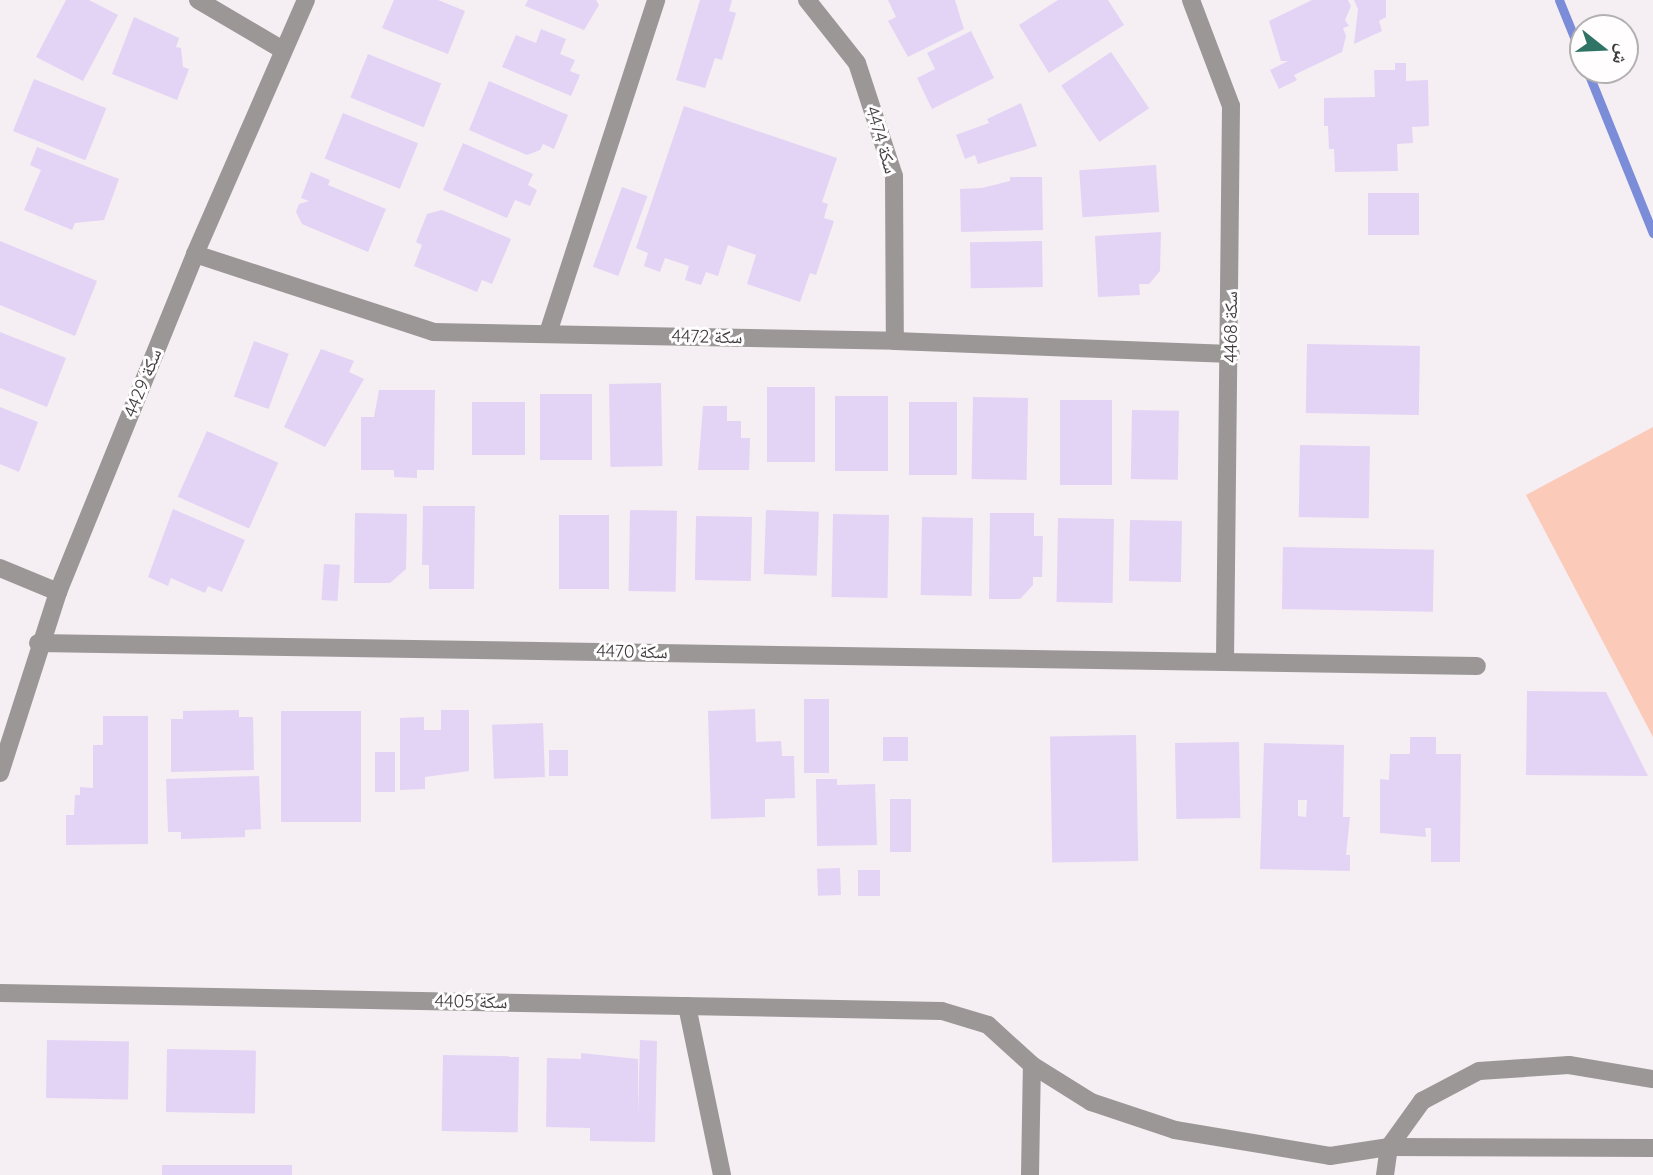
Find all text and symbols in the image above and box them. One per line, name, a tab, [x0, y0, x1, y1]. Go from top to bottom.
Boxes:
north arrow	[1569, 14, 1639, 84]
text: ش	[1608, 42, 1637, 68]
street label: سكة 4474	[860, 104, 902, 176]
street label: سكة 4468	[1220, 291, 1242, 363]
street label: سكة 4472	[671, 326, 743, 348]
street label: سكة 4429	[119, 346, 167, 420]
street label: سكة 4470	[596, 641, 668, 663]
street label: سكة 4405	[434, 991, 508, 1013]

